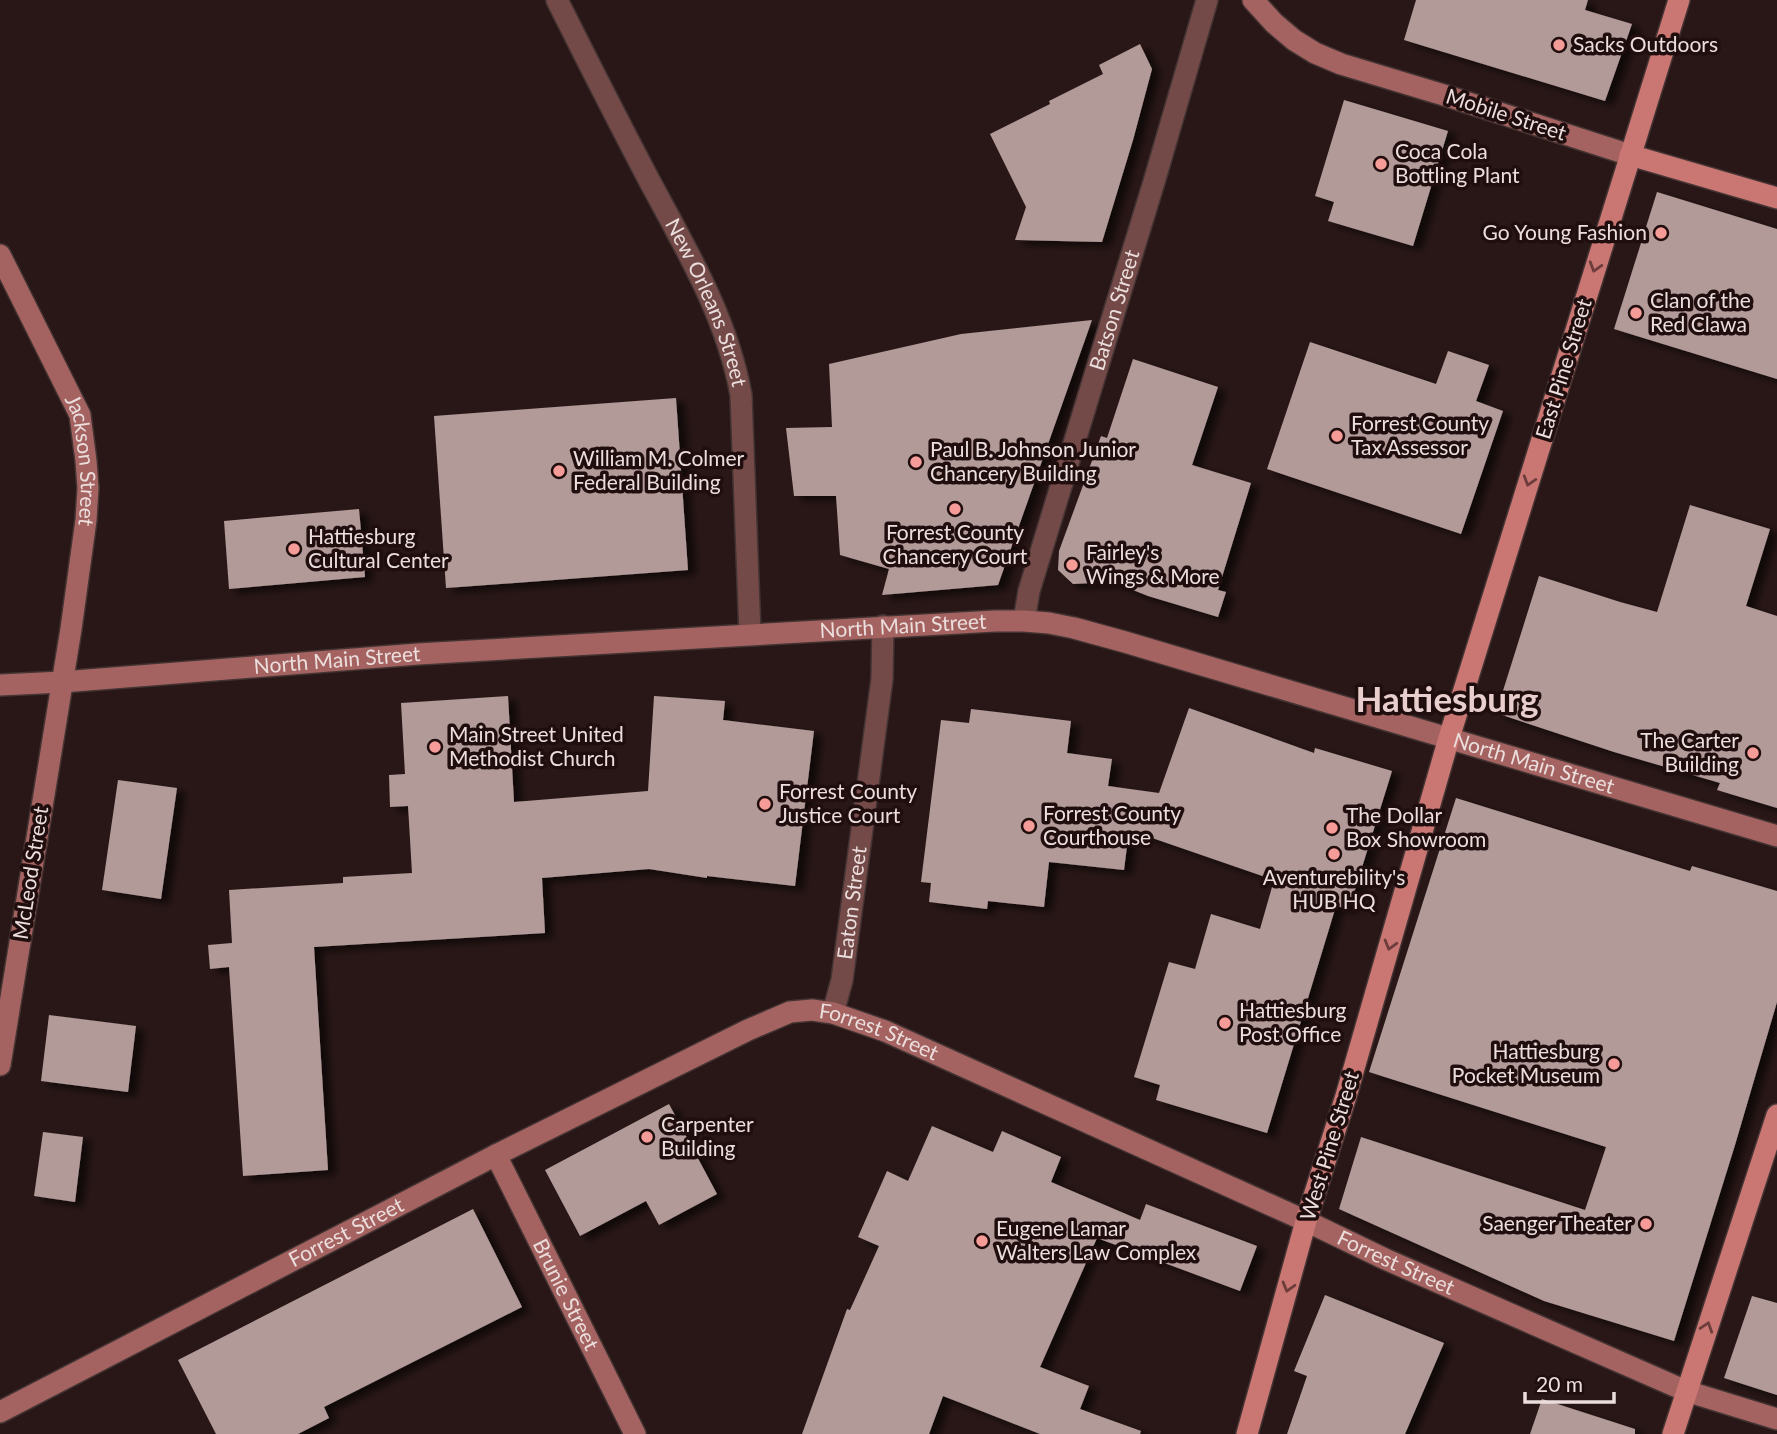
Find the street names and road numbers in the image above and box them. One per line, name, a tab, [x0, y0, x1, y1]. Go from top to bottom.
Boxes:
street label: Mobile Street	[1443, 82, 1570, 145]
street label: New Orleans Street	[661, 213, 753, 389]
street label: Batson Street	[1083, 246, 1144, 373]
street label: East Pine Street	[1529, 295, 1596, 442]
street label: Jackson Street	[61, 390, 102, 528]
street label: North Main Street	[819, 607, 988, 642]
street label: North Main Street	[253, 640, 422, 678]
street label: North Main Street	[1451, 726, 1618, 798]
street label: McLeod Street	[7, 804, 52, 941]
street label: Eaton Street	[831, 844, 871, 961]
street label: Forrest Street	[818, 997, 943, 1065]
street label: West Pine Street	[1294, 1067, 1363, 1223]
street label: Forrest Street	[284, 1191, 408, 1271]
street label: Forrest Street	[1334, 1224, 1459, 1299]
street label: Brunie Street	[529, 1234, 605, 1354]

